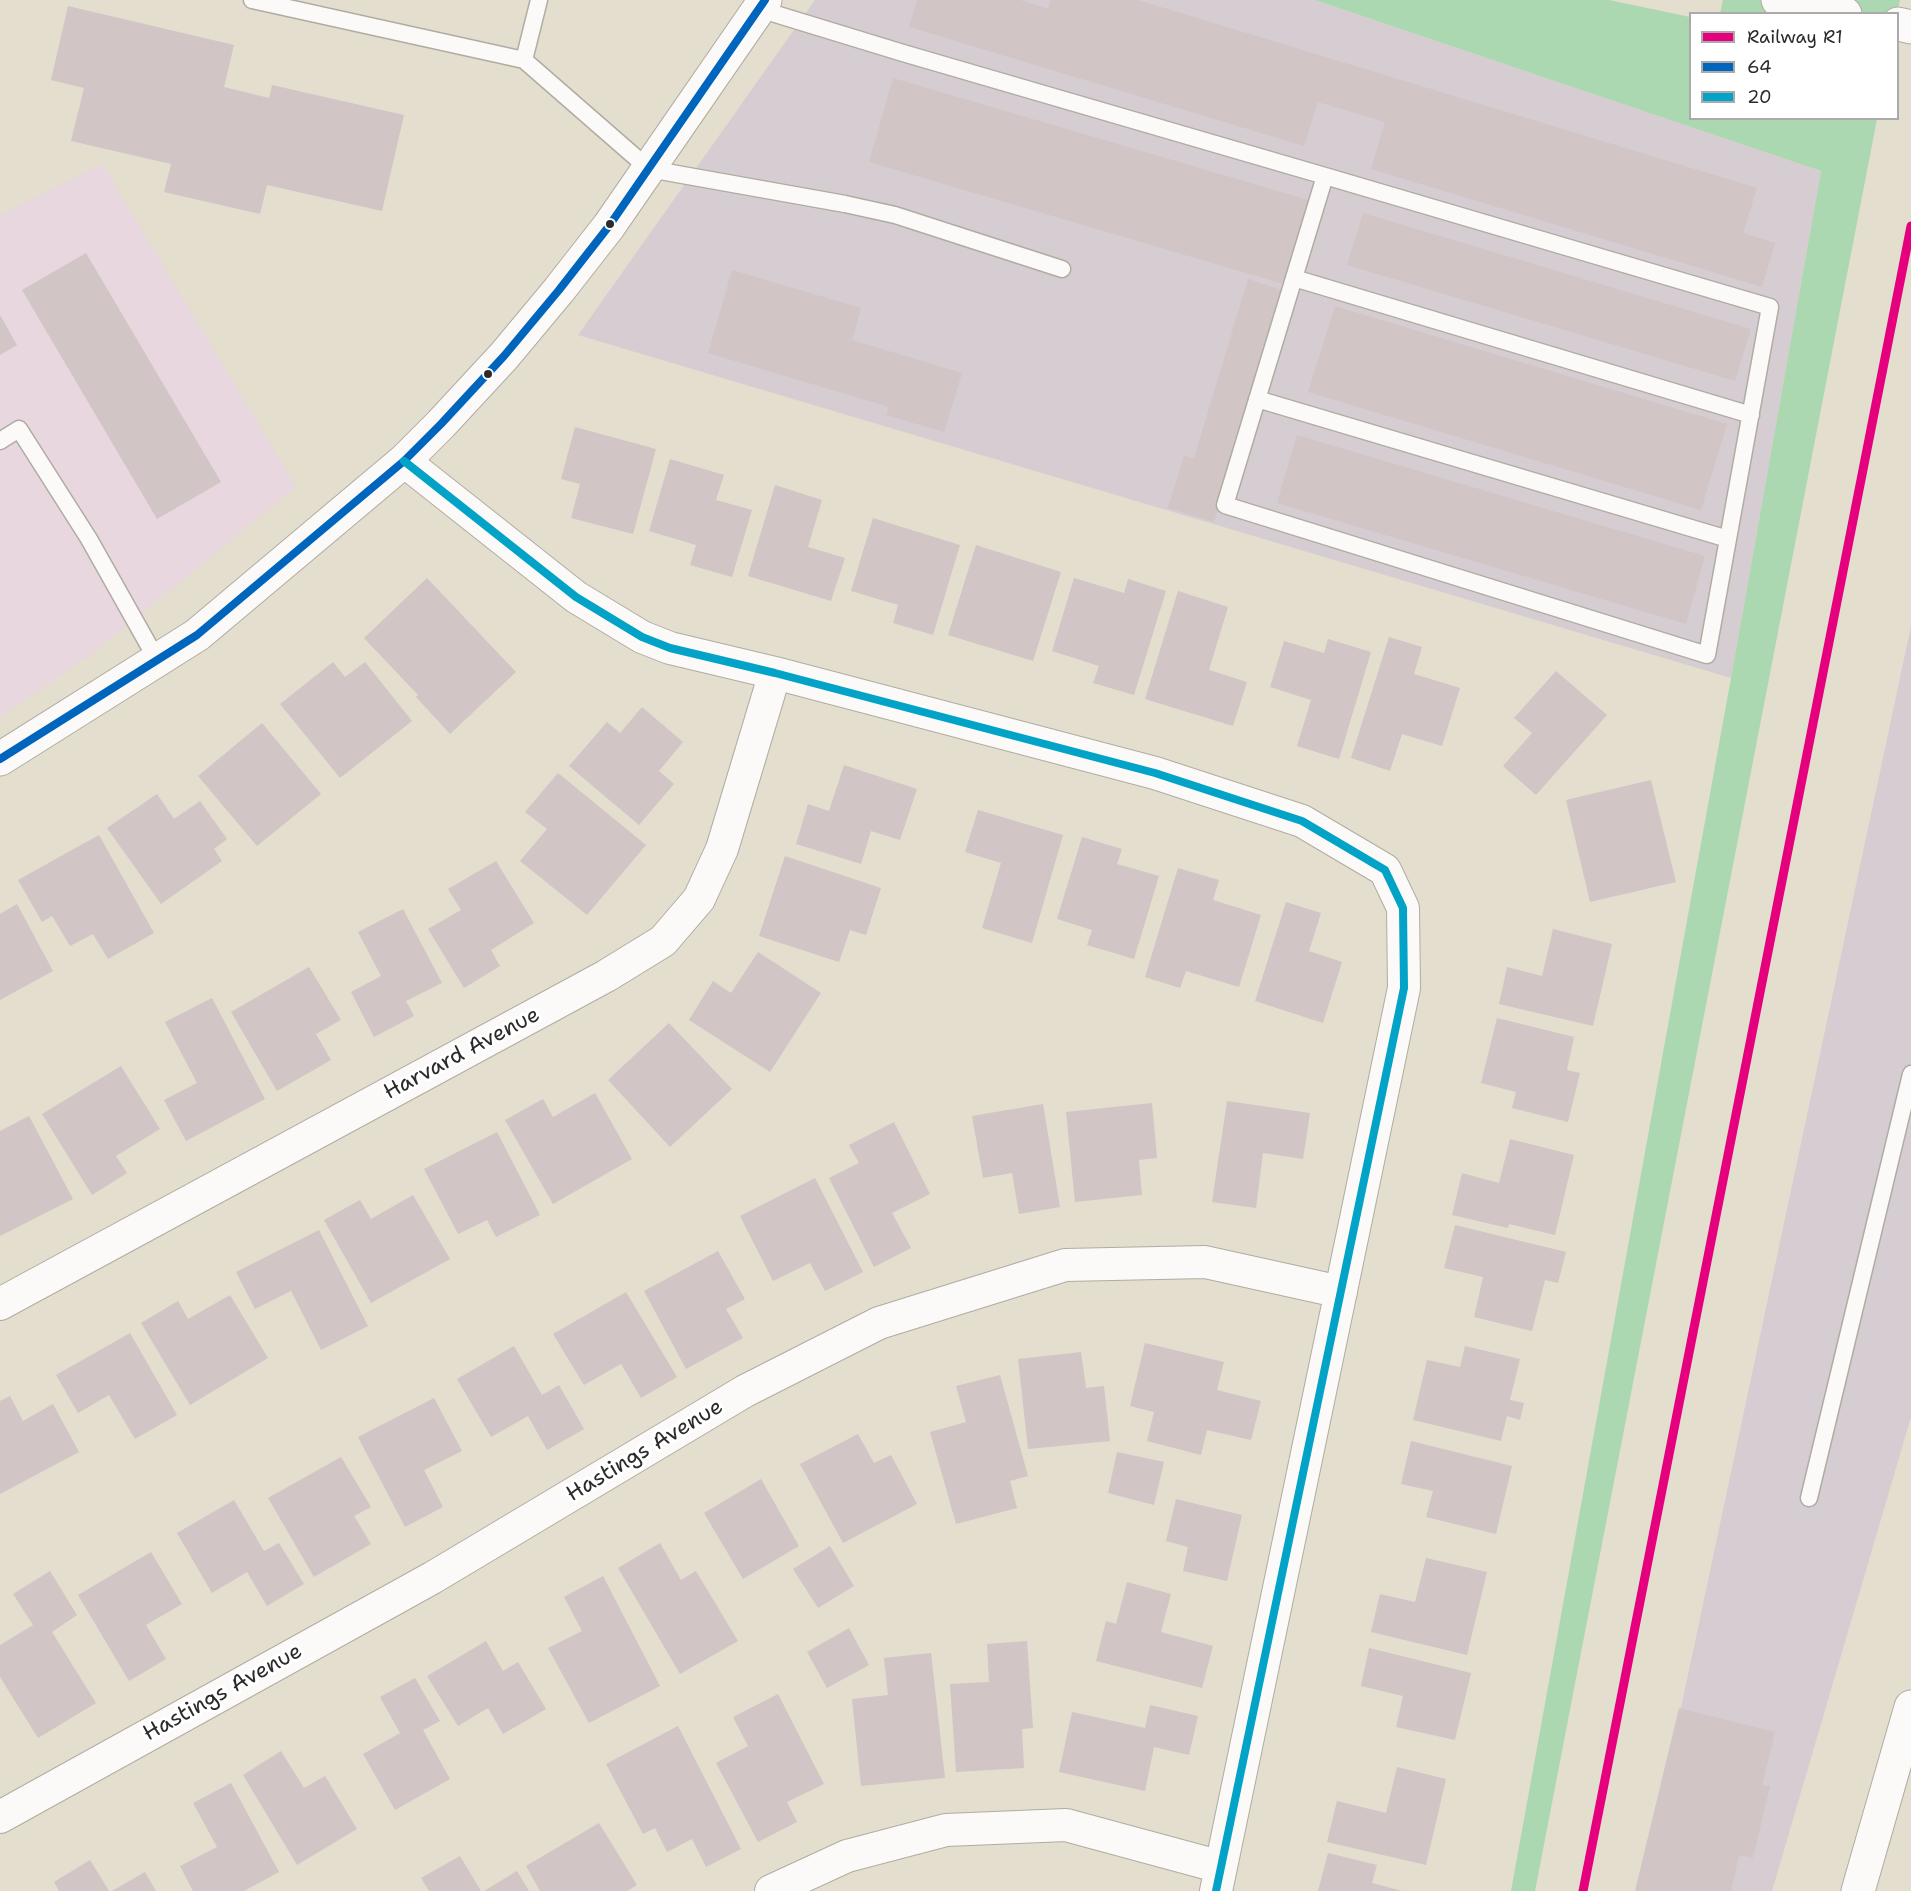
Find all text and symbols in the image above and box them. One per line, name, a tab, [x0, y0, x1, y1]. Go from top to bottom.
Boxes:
legend	[1689, 12, 1899, 120]
text: Railway R1	[1747, 25, 1843, 49]
text: 64	[1747, 55, 1772, 79]
text: 20	[1747, 85, 1772, 109]
unlabelled marker	[604, 218, 616, 230]
unlabelled marker	[482, 368, 494, 380]
street label: Harvard Avenue	[380, 1002, 544, 1106]
street label: Hastings Avenue	[562, 1394, 728, 1508]
street label: Hastings Avenue	[139, 1638, 307, 1748]

